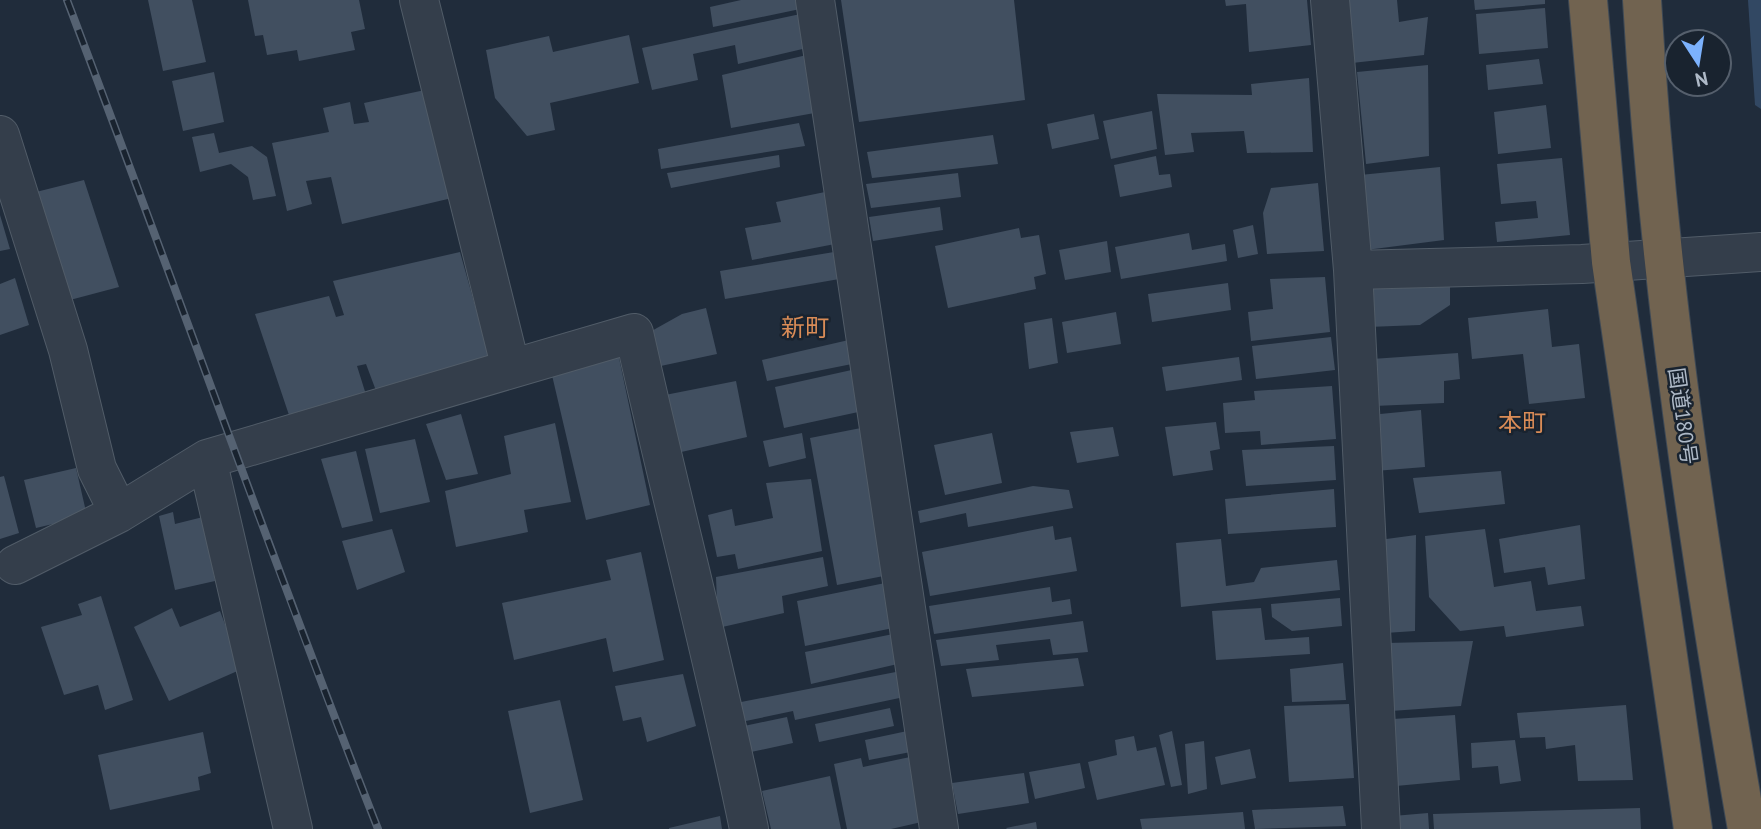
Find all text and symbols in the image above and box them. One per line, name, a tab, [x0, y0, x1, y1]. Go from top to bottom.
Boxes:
north arrow	[1663, 28, 1733, 98]
text: N	[1693, 67, 1710, 93]
district label: 新町	[781, 312, 829, 343]
street label: 国道180号	[1663, 366, 1703, 466]
district label: 本町	[1498, 407, 1546, 438]

